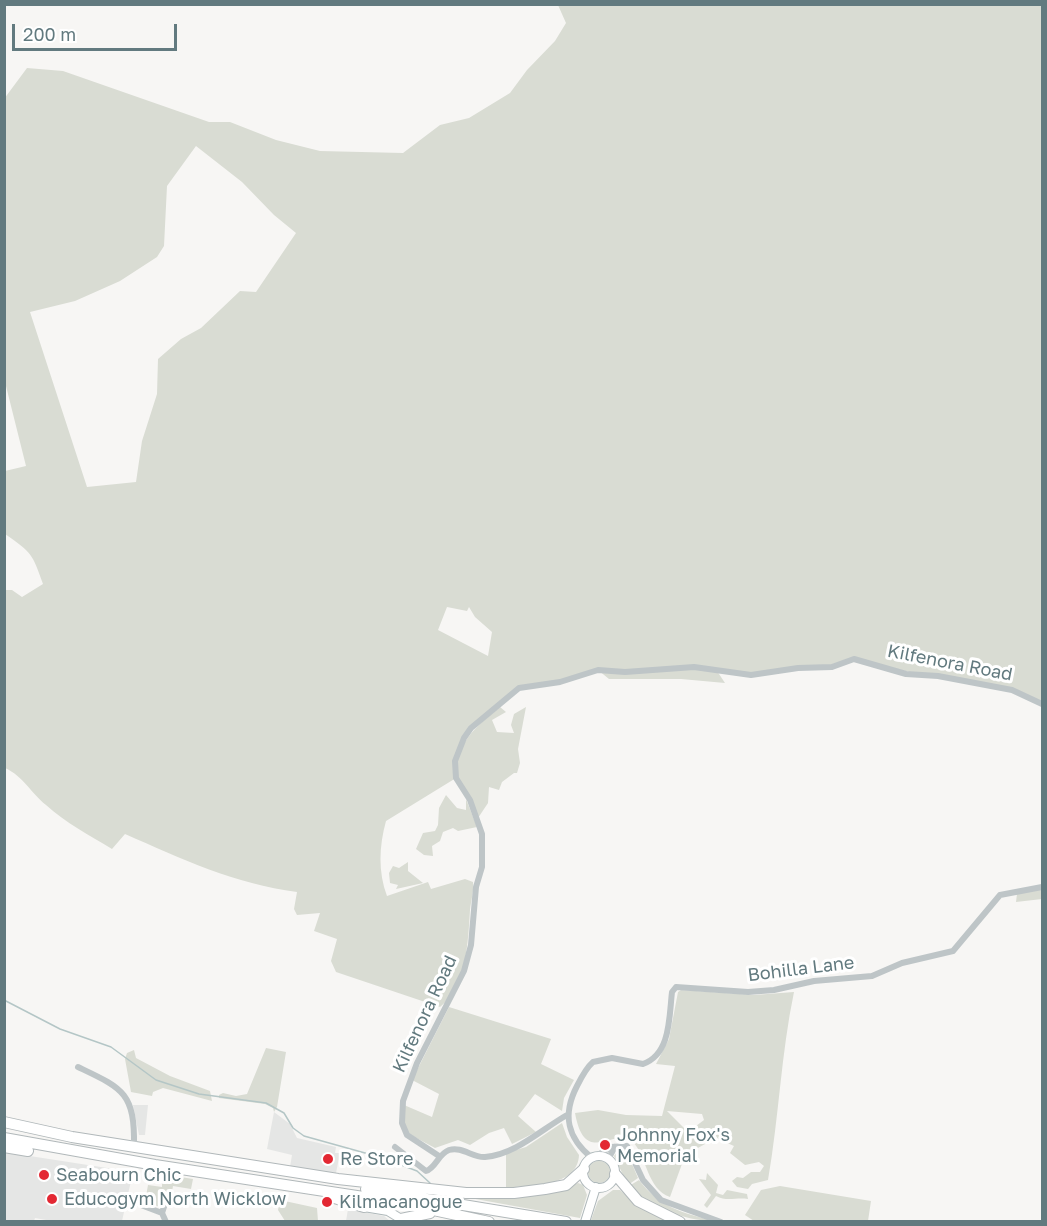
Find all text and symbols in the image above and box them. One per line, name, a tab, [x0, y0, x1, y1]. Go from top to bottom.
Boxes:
scale bar	[15, 12, 180, 50]
text: 200 m	[23, 23, 76, 45]
street label: Kilfenora Road	[886, 640, 1014, 686]
street label: Kilfenora Road	[388, 952, 462, 1076]
street label: Bohilla Lane	[747, 952, 855, 986]
place label: Johnny Fox's Memorial	[617, 1124, 730, 1166]
marker: Johnny Fox's Memorial	[598, 1138, 612, 1152]
place label: Re Store	[340, 1148, 413, 1170]
marker: Re Store	[321, 1152, 335, 1166]
place label: Seabourn Chic	[56, 1164, 181, 1186]
marker: Seabourn Chic	[37, 1168, 51, 1182]
place label: Educogym North Wicklow	[64, 1188, 286, 1210]
place label: Kilmacanogue	[339, 1191, 462, 1213]
marker: Educogym North Wicklow	[45, 1192, 59, 1206]
marker: Kilmacanogue	[320, 1195, 334, 1209]

